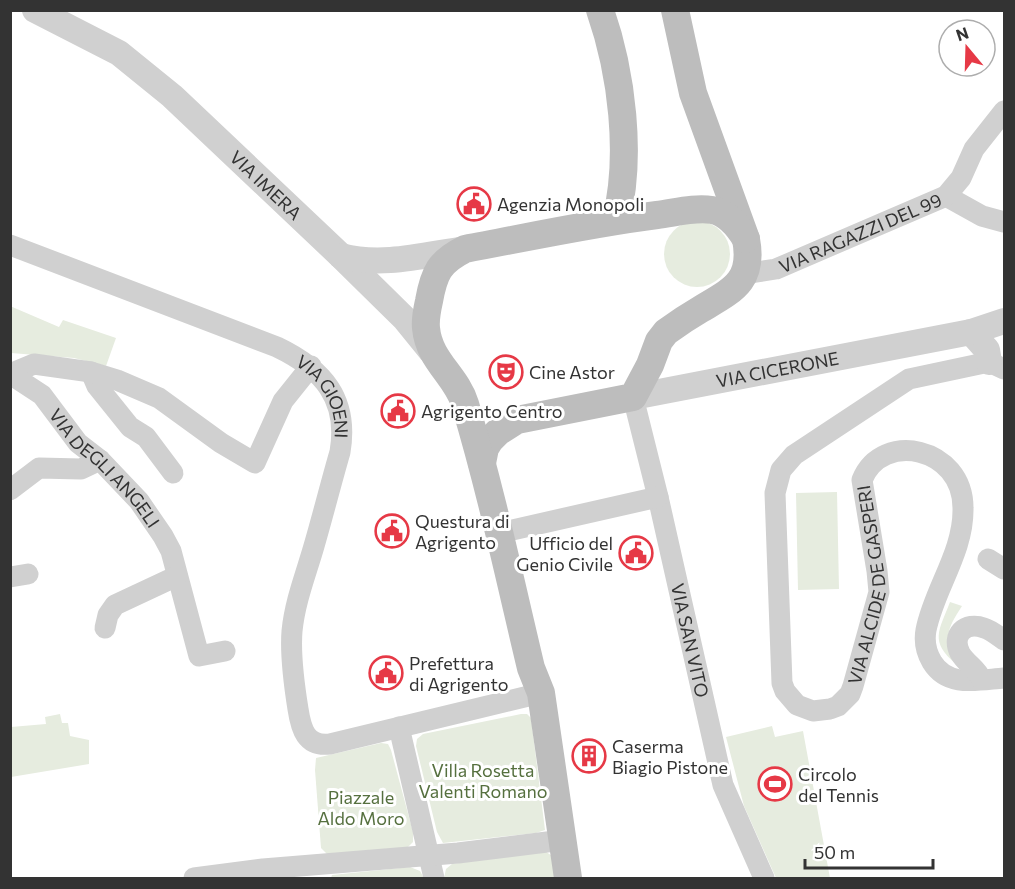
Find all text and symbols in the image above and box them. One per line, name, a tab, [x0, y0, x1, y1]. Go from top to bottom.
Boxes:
north arrow	[937, 18, 997, 78]
text: N	[953, 22, 971, 44]
street label: VIA IMERA	[225, 146, 306, 224]
public building icon: Agenzia Monopoli	[456, 186, 492, 222]
street label: VIA RAGAZZI DEL 99	[775, 188, 945, 278]
place label: Agenzia Monopoli	[497, 193, 644, 215]
street label: VIA CICERONE	[714, 347, 841, 392]
street label: VIA GIOENI	[292, 350, 353, 439]
theatre icon: Cine Astor	[488, 354, 524, 390]
place label: Cine Astor	[529, 361, 615, 383]
public building icon: Agrigento Centro	[380, 393, 416, 429]
place label: Agrigento Centro	[421, 400, 563, 422]
street label: VIA DEGLI ANGELI	[45, 404, 165, 532]
street label: VIA ALCIDE DE GASPERI	[843, 484, 890, 687]
place label: Questura di Agrigento	[415, 510, 510, 553]
public building icon: Questura di Agrigento	[374, 513, 410, 549]
place label: Ufficio del Genio Civile	[516, 532, 613, 575]
public building icon: Ufficio del Genio Civile	[618, 535, 654, 571]
street label: VIA SAN VITO	[667, 581, 714, 699]
place label: Prefettura di Agrigento	[409, 652, 508, 695]
public building icon: Prefettura di Agrigento	[368, 655, 404, 691]
place label: Caserma Biagio Pistone	[612, 735, 728, 778]
building icon: Caserma Biagio Pistone	[571, 738, 607, 774]
park label: Villa Rosetta Valenti Romano	[418, 759, 548, 802]
place label: Circolo del Tennis	[798, 763, 879, 806]
sports icon: Circolo del Tennis	[757, 766, 793, 802]
park label: Piazzale Aldo Moro	[317, 786, 405, 829]
scale bar	[805, 832, 932, 870]
text: 50 m	[814, 841, 855, 863]

